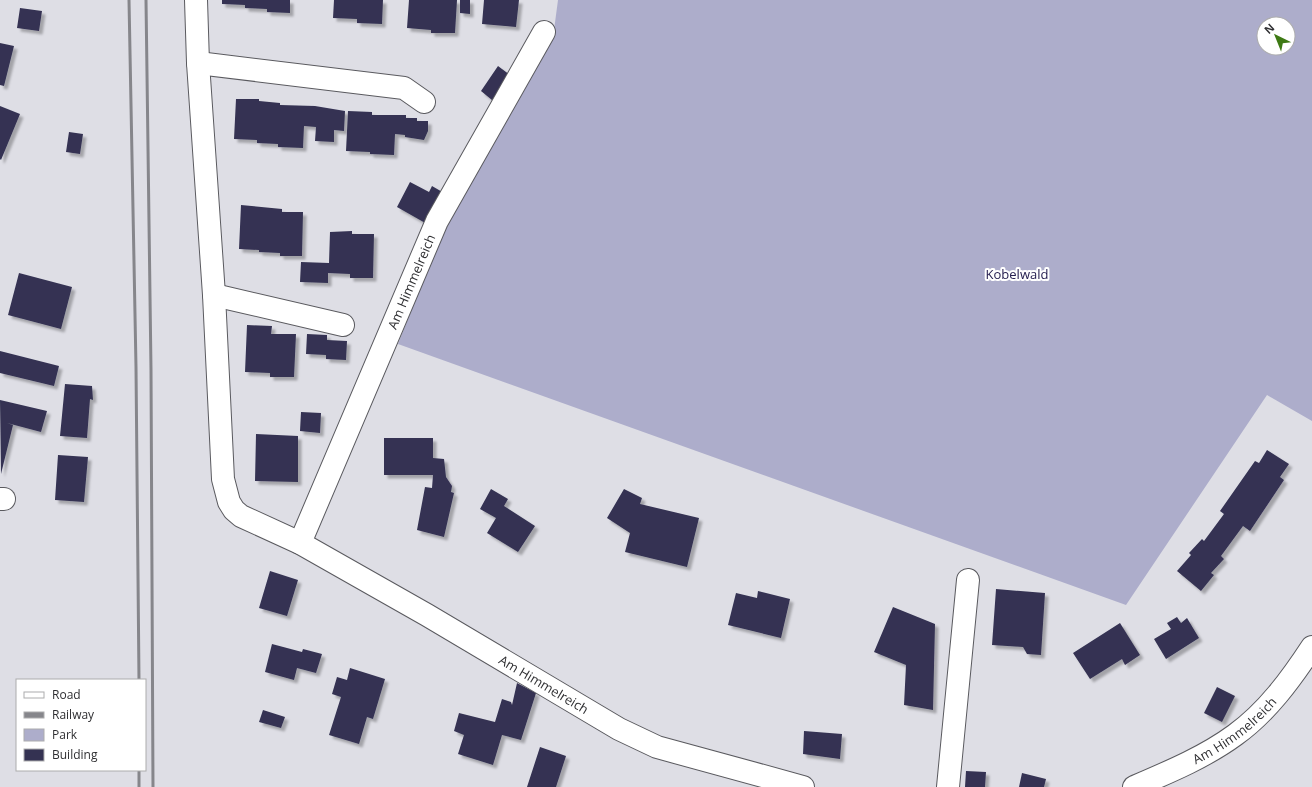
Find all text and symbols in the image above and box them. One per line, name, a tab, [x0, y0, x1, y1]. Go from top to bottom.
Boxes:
north arrow	[1256, 16, 1296, 56]
text: N	[1260, 20, 1277, 37]
street label: Am Himmelreich	[383, 231, 439, 332]
park label: Kobelwald	[986, 265, 1048, 283]
street label: Am Himmelreich	[496, 651, 592, 718]
legend	[16, 679, 146, 771]
text: Road	[52, 686, 81, 703]
street label: Am Himmelreich	[1189, 693, 1280, 768]
text: Railway	[52, 706, 95, 723]
text: Park	[52, 726, 78, 743]
text: Building	[52, 746, 98, 763]

